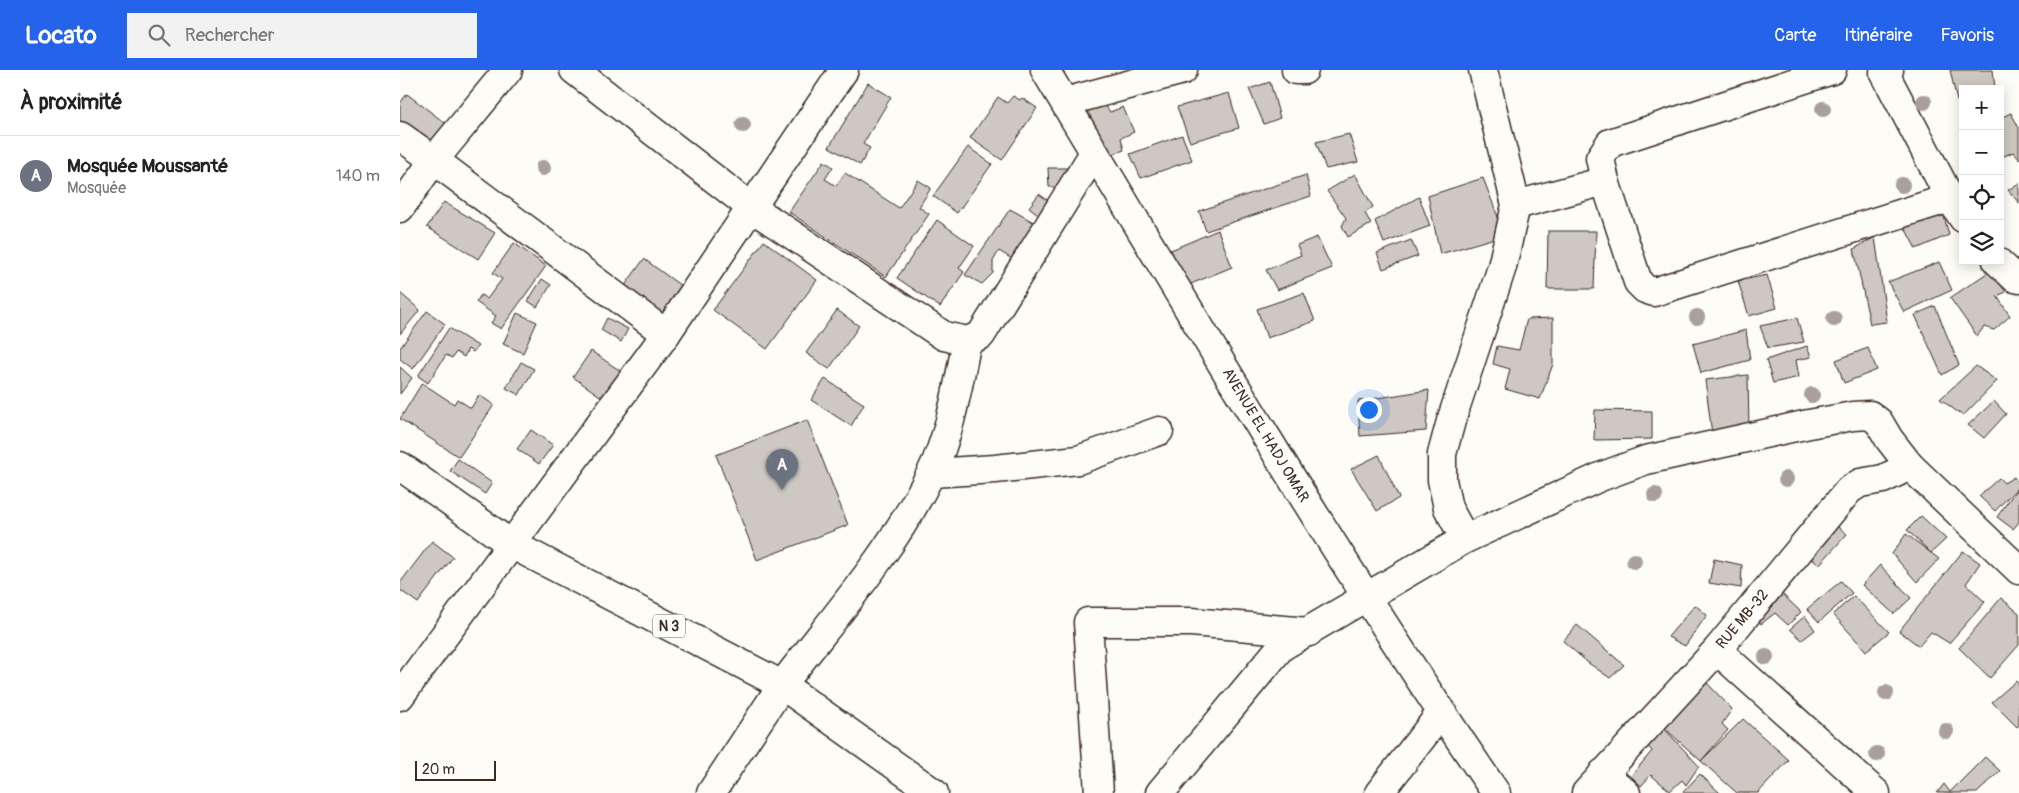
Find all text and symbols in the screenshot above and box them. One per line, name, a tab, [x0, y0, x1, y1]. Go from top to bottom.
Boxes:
search box	[127, 13, 477, 58]
text: Locato	[25, 21, 97, 50]
icon: search	[145, 21, 173, 49]
text: Rechercher	[185, 23, 274, 47]
text: Carte	[1774, 24, 1816, 47]
text: Itinéraire	[1844, 24, 1912, 47]
text: Favoris	[1940, 24, 1994, 47]
map controls	[1959, 85, 2004, 265]
button: +	[1959, 85, 2004, 130]
text: À proximité	[20, 89, 123, 116]
button: −	[1959, 130, 2004, 175]
text: Mosquée Moussanté	[67, 154, 228, 178]
text: A	[31, 166, 41, 186]
text: 140 m	[336, 166, 380, 186]
button: locate	[1959, 175, 2004, 220]
text: Mosquée	[67, 178, 126, 198]
button: layers	[1959, 220, 2004, 265]
street label: AVENUE EL HADJ OMAR	[1218, 365, 1313, 506]
your location	[1356, 397, 1382, 423]
pin: A	[766, 449, 798, 490]
street label: RUE MB-32	[1712, 586, 1773, 653]
road number: N 3	[653, 614, 685, 638]
scale bar	[415, 758, 496, 781]
text: 20 m	[422, 761, 455, 778]

